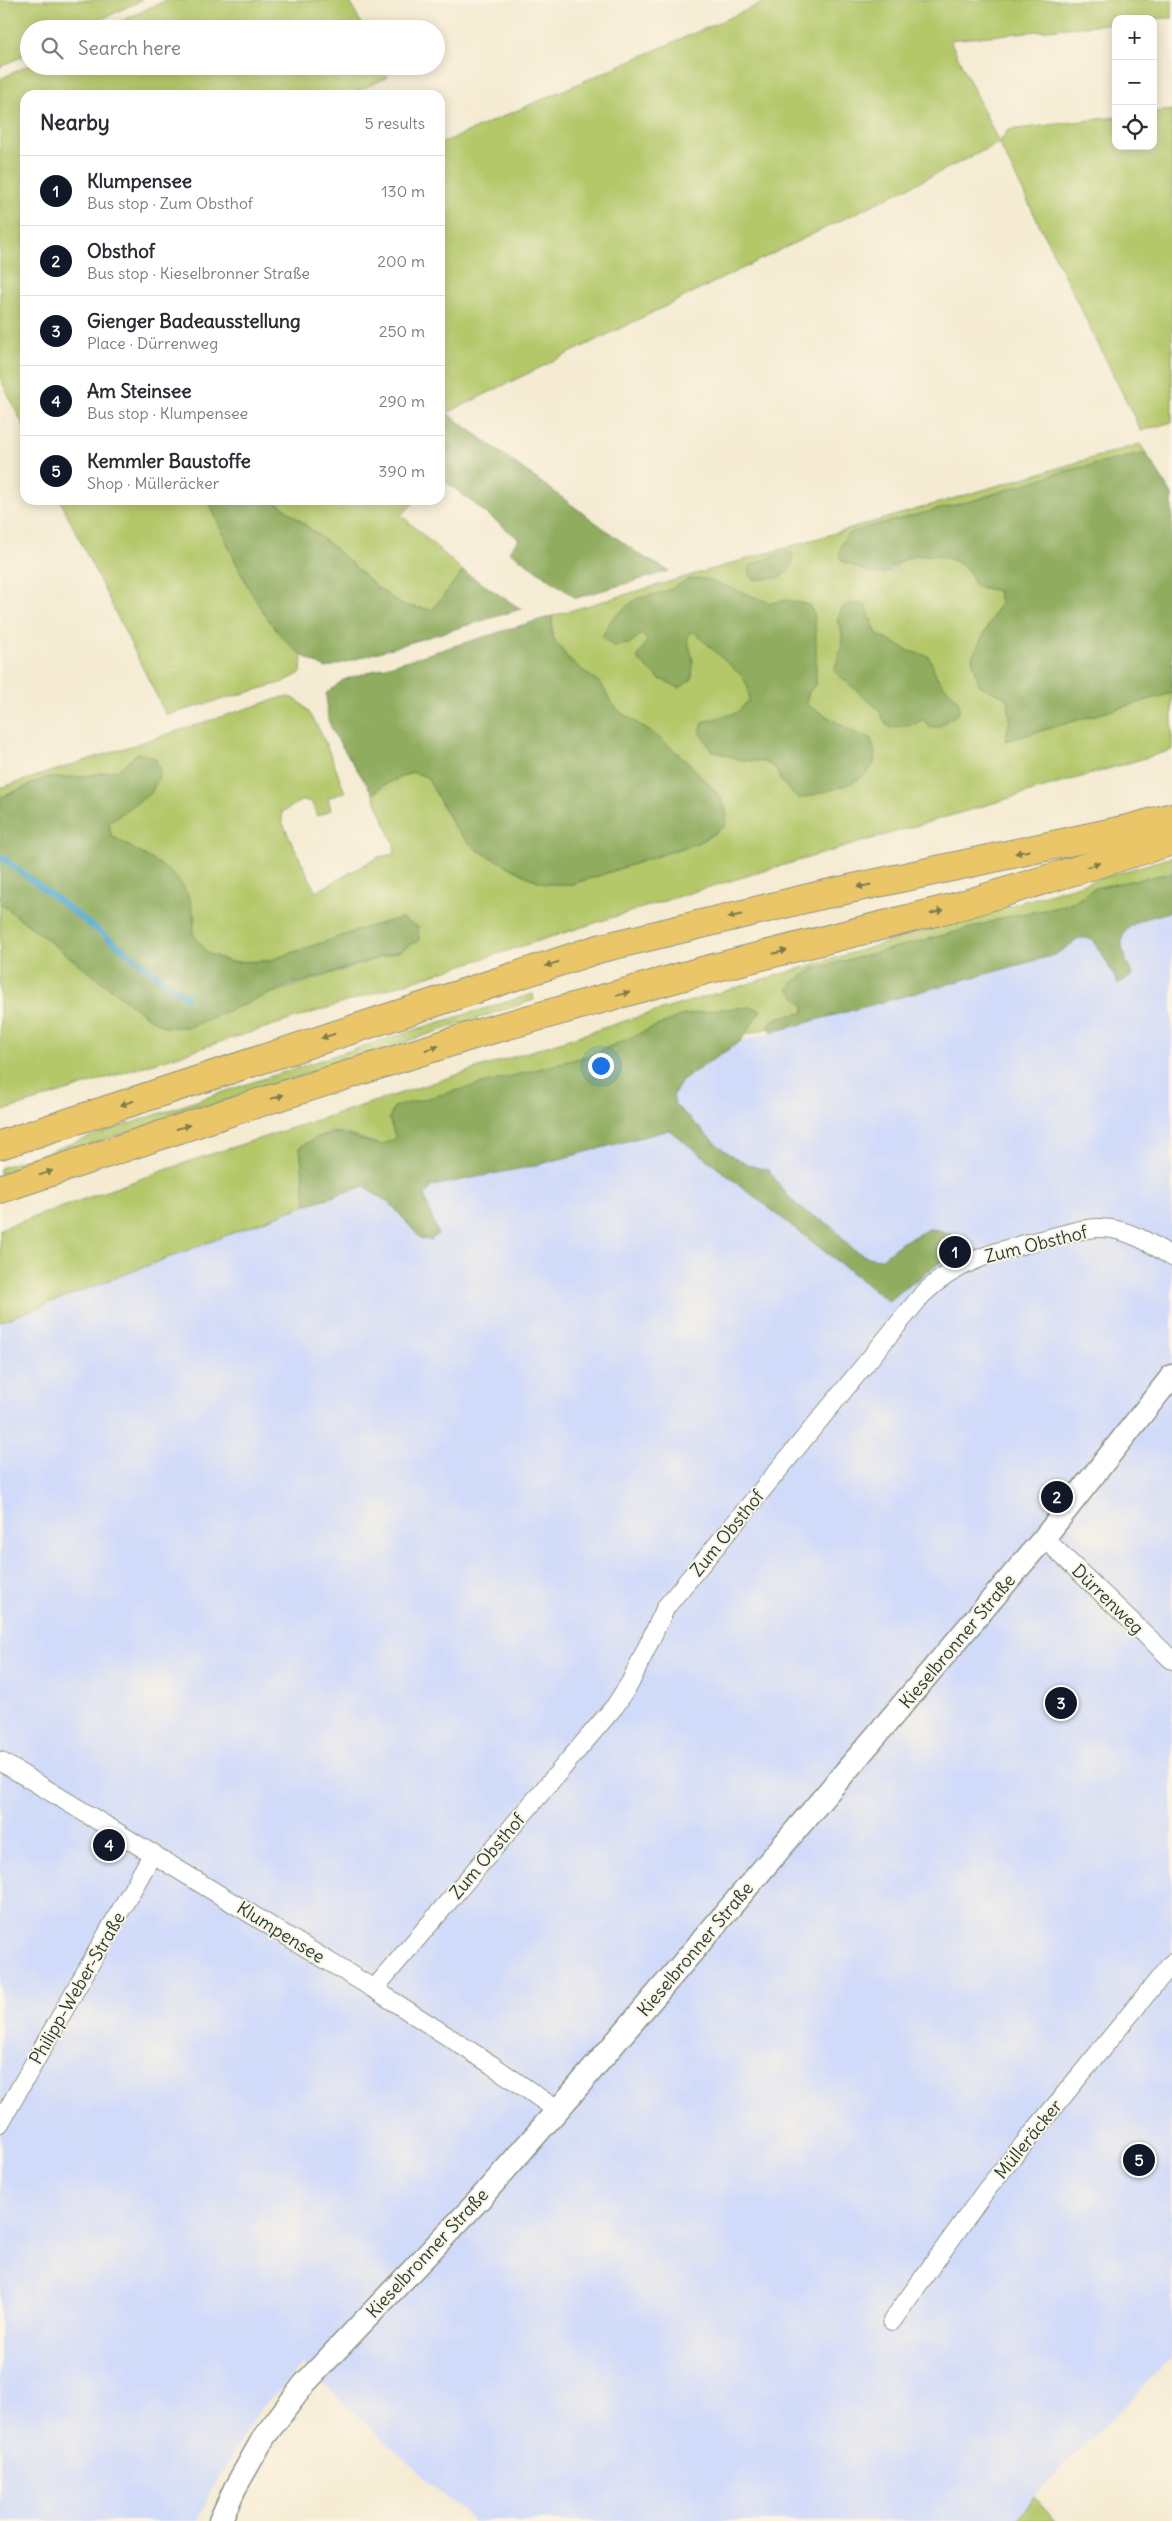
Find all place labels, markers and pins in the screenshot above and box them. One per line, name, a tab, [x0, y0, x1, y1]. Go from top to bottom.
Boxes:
pin: 1	[939, 1233, 971, 1271]
pin: 2	[1041, 1478, 1073, 1516]
pin: 3	[1045, 1684, 1077, 1722]
pin: 4	[93, 1826, 125, 1864]
pin: 5	[1123, 2141, 1155, 2179]

